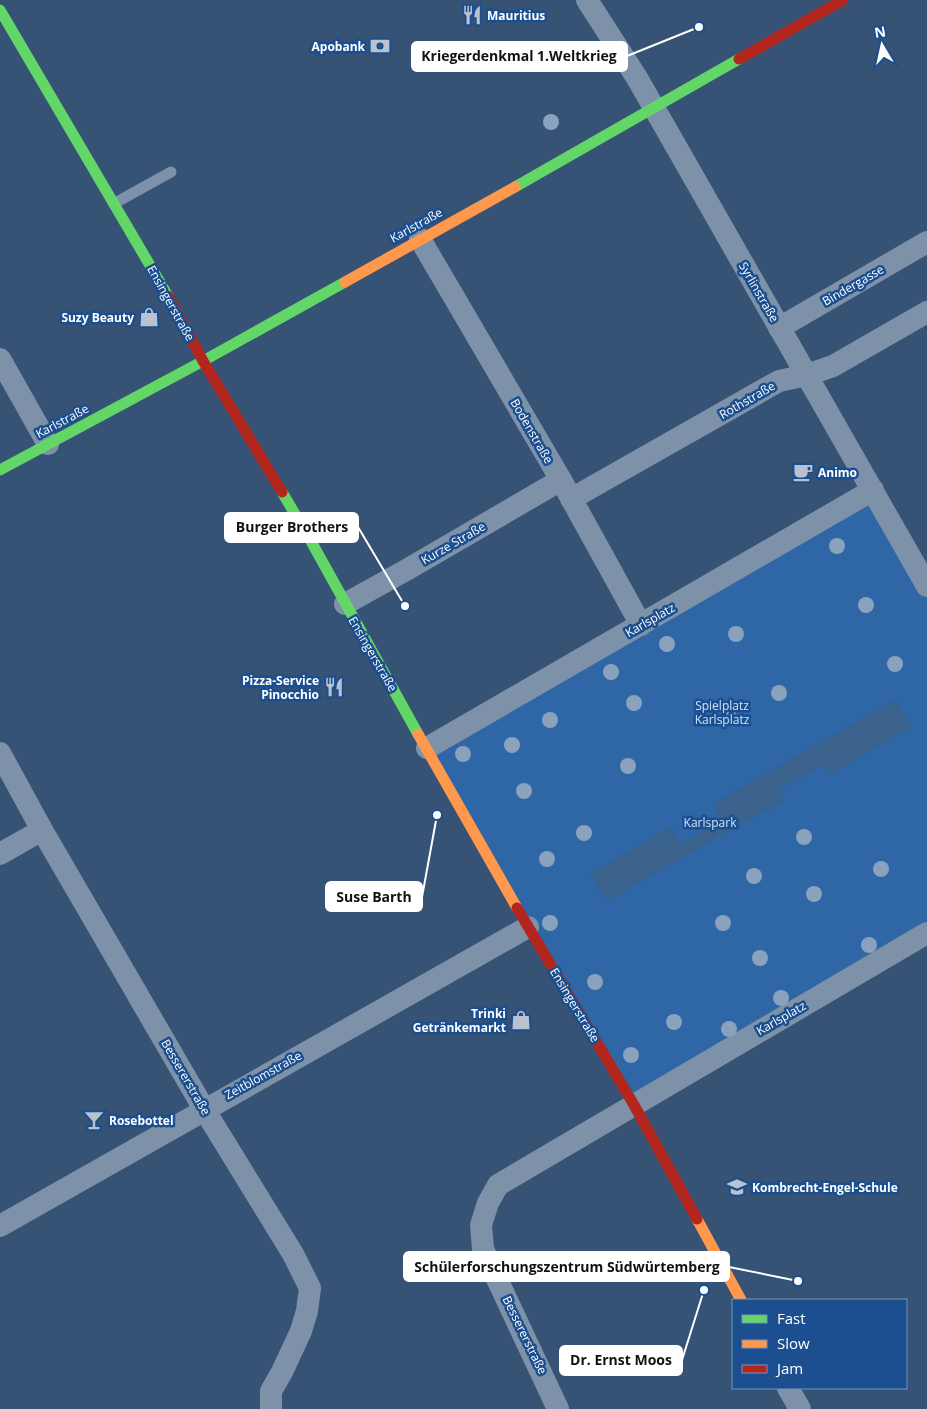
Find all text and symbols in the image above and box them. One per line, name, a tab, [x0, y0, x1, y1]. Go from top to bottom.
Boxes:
restaurant icon: Mauritius	[461, 4, 483, 26]
place label: Mauritius	[487, 7, 545, 24]
north arrow	[857, 20, 907, 70]
text: N	[873, 21, 887, 42]
bank icon: Apobank	[369, 35, 391, 57]
place label: Apobank	[312, 38, 366, 55]
callout: Kriegerdenkmal 1.Weltkrieg	[412, 42, 627, 71]
text: Kriegerdenkmal 1.Weltkrieg	[421, 46, 617, 65]
street label: Karlstraße	[387, 203, 446, 246]
street label: Syrlinstraße	[735, 259, 783, 325]
street label: Bindergasse	[819, 260, 887, 309]
street label: Ensingerstraße	[143, 262, 199, 344]
shop icon: Suzy Beauty	[138, 306, 160, 328]
place label: Suzy Beauty	[61, 309, 134, 326]
street label: Rothstraße	[716, 377, 778, 423]
street label: Bodenstraße	[507, 395, 558, 467]
street label: Karlstraße	[33, 400, 92, 442]
cafe icon: Animo	[792, 461, 814, 483]
place label: Animo	[818, 464, 857, 481]
callout: Burger Brothers	[225, 513, 358, 542]
text: Burger Brothers	[236, 517, 348, 536]
street label: Kurze Straße	[418, 518, 489, 568]
street label: Karlsplatz	[622, 599, 678, 641]
street label: Ensingerstraße	[345, 613, 402, 695]
place label: Pizza-Service Pinocchio	[242, 672, 319, 703]
restaurant icon: Pizza-Service Pinocchio	[323, 676, 345, 698]
park label: Spielplatz Karlsplatz	[695, 697, 750, 728]
park label: Karlspark	[684, 814, 737, 831]
callout: Suse Barth	[326, 882, 422, 911]
text: Suse Barth	[336, 887, 412, 906]
street label: Ensingerstraße	[546, 965, 604, 1046]
street label: Karlsplatz	[753, 997, 809, 1039]
place label: Trinki Getränkemarkt	[413, 1005, 506, 1036]
shop icon: Trinki Getränkemarkt	[510, 1009, 532, 1031]
street label: Bessererstraße	[157, 1036, 215, 1118]
street label: Zeitblomstraße	[222, 1047, 305, 1103]
bar icon: Rosebottel	[83, 1109, 105, 1131]
place label: Rosebottel	[109, 1112, 174, 1129]
school or university icon: Kombrecht-Engel-Schule	[726, 1176, 748, 1198]
place label: Kombrecht-Engel-Schule	[752, 1179, 898, 1196]
callout: Schülerforschungszentrum Südwürtemberg	[404, 1252, 729, 1281]
text: Schülerforschungszentrum Südwürtemberg	[414, 1257, 720, 1276]
street label: Bessererstraße	[499, 1293, 551, 1377]
legend	[732, 1299, 907, 1389]
text: Fast	[777, 1308, 806, 1328]
text: Slow	[777, 1333, 810, 1353]
callout: Dr. Ernst Moos	[560, 1346, 682, 1375]
text: Dr. Ernst Moos	[570, 1350, 672, 1369]
text: Jam	[775, 1358, 803, 1378]

